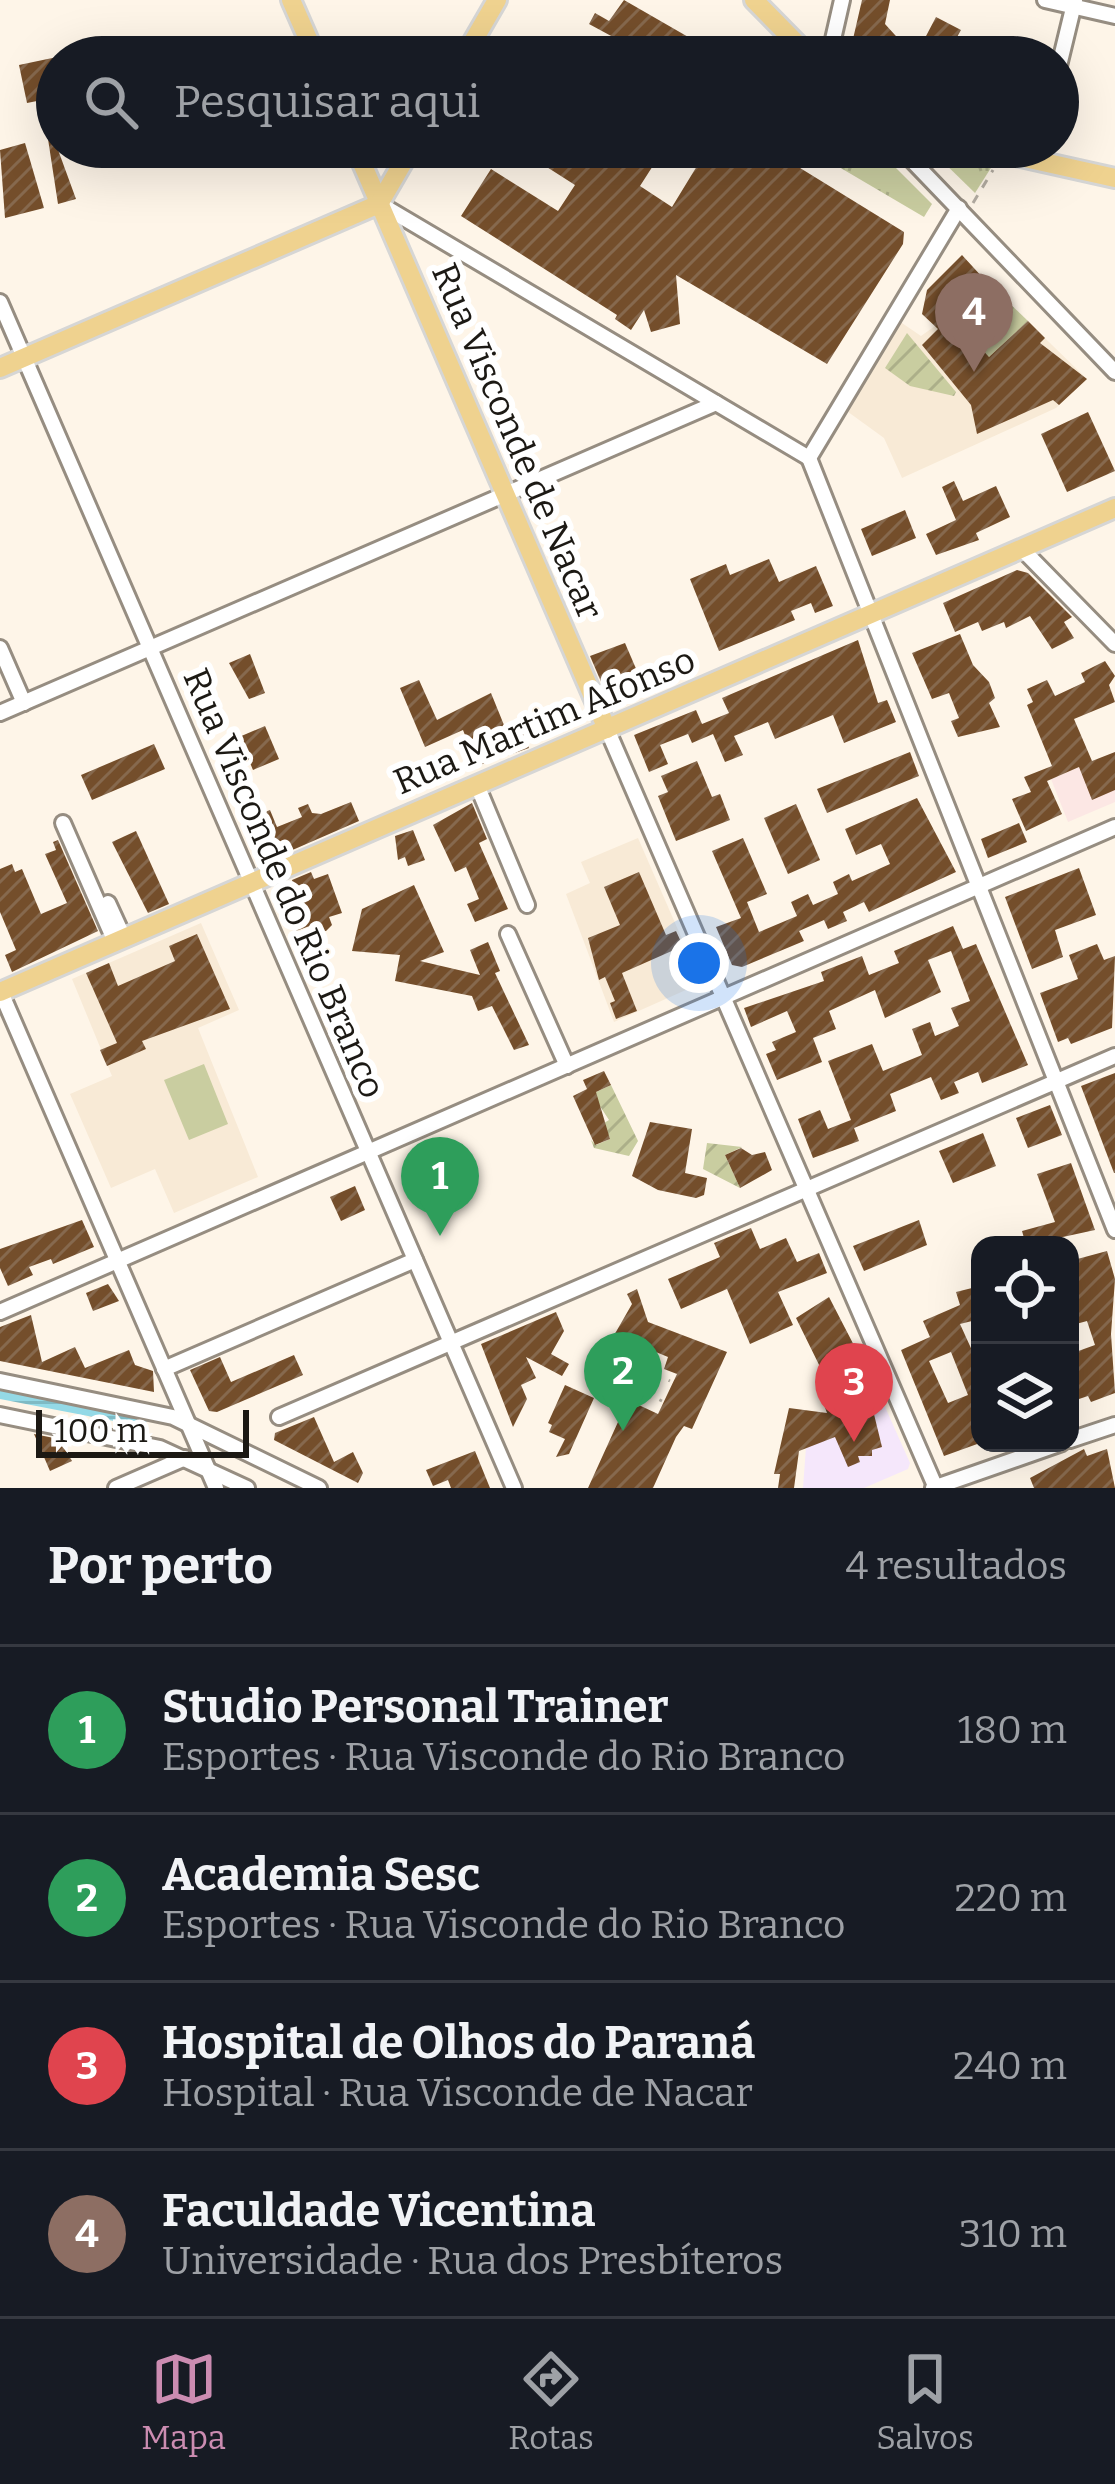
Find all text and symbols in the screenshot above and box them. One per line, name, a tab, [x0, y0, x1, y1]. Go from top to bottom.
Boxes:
search box	[36, 36, 1079, 168]
icon: search	[78, 69, 144, 135]
text: Pesquisar aqui	[174, 75, 480, 129]
street label: Rua Visconde de Nacar	[422, 257, 612, 626]
pin: 4	[935, 273, 1013, 372]
street label: Rua Martim Afonso	[387, 638, 702, 804]
street label: Rua Visconde do Rio Branco	[173, 662, 395, 1105]
your location	[669, 933, 729, 993]
pin: 1	[401, 1137, 479, 1236]
map controls	[971, 1236, 1079, 1452]
button: locate	[971, 1236, 1079, 1344]
pin: 2	[584, 1332, 662, 1431]
pin: 3	[815, 1343, 893, 1442]
button: layers	[971, 1344, 1079, 1452]
scale bar	[36, 1404, 249, 1457]
text: 100 m	[54, 1411, 148, 1451]
text: Por perto	[48, 1535, 273, 1597]
text: 4 resultados	[845, 1543, 1067, 1589]
text: Studio Personal Trainer	[162, 1680, 669, 1734]
text: 1	[79, 1707, 95, 1753]
text: 180 m	[958, 1707, 1067, 1753]
text: Esportes · Rua Visconde do Rio Branco	[162, 1734, 845, 1780]
text: Academia Sesc	[162, 1848, 480, 1902]
text: 2	[76, 1875, 98, 1921]
text: 220 m	[955, 1875, 1067, 1921]
text: Esportes · Rua Visconde do Rio Branco	[162, 1902, 845, 1948]
text: Hospital de Olhos do Paraná	[162, 2016, 755, 2070]
text: 3	[76, 2043, 98, 2089]
text: 240 m	[953, 2043, 1067, 2089]
text: Hospital · Rua Visconde de Nacar	[162, 2070, 753, 2116]
text: Faculdade Vicentina	[162, 2184, 596, 2238]
text: 4	[75, 2211, 99, 2257]
text: 310 m	[959, 2211, 1067, 2257]
text: Universidade · Rua dos Presbíteros	[162, 2238, 783, 2284]
tab: Mapa	[141, 2346, 226, 2458]
tab: Rotas	[508, 2346, 594, 2458]
tab: Salvos	[876, 2346, 974, 2458]

